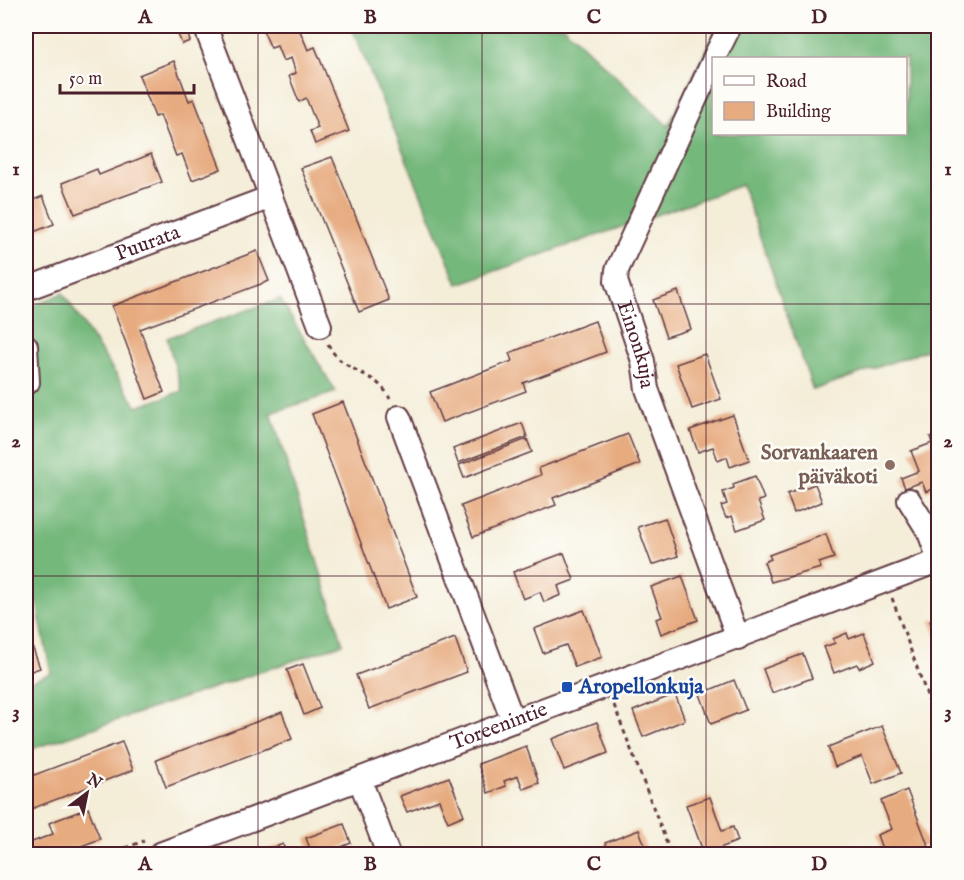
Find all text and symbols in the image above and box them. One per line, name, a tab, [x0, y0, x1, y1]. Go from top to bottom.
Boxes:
text: A	[137, 5, 153, 30]
text: B	[363, 5, 377, 30]
text: C	[587, 5, 601, 30]
text: D	[811, 5, 827, 30]
scale bar	[60, 57, 194, 95]
legend	[712, 57, 907, 135]
text: 50 m	[69, 68, 102, 91]
text: Road	[766, 71, 807, 94]
text: Building	[766, 101, 831, 124]
text: 1	[12, 157, 20, 182]
text: 1	[944, 157, 952, 182]
street label: Puurata	[112, 219, 185, 268]
street label: Einonkuja	[610, 297, 660, 391]
text: 2	[11, 429, 21, 454]
text: 2	[943, 429, 953, 454]
place label: Sorvankaaren päiväkoti	[761, 440, 878, 491]
marker: Sorvankaaren päiväkoti	[883, 458, 897, 472]
place label: Aropellonkuja	[578, 674, 704, 701]
marker: Aropellonkuja	[560, 680, 574, 694]
street label: Toreenintie	[446, 696, 552, 757]
text: 3	[12, 700, 20, 725]
text: 3	[944, 700, 952, 725]
north arrow	[57, 763, 117, 823]
text: N	[82, 769, 105, 794]
text: A	[137, 852, 153, 877]
text: B	[363, 852, 377, 877]
text: C	[587, 852, 601, 877]
text: D	[811, 852, 827, 877]

